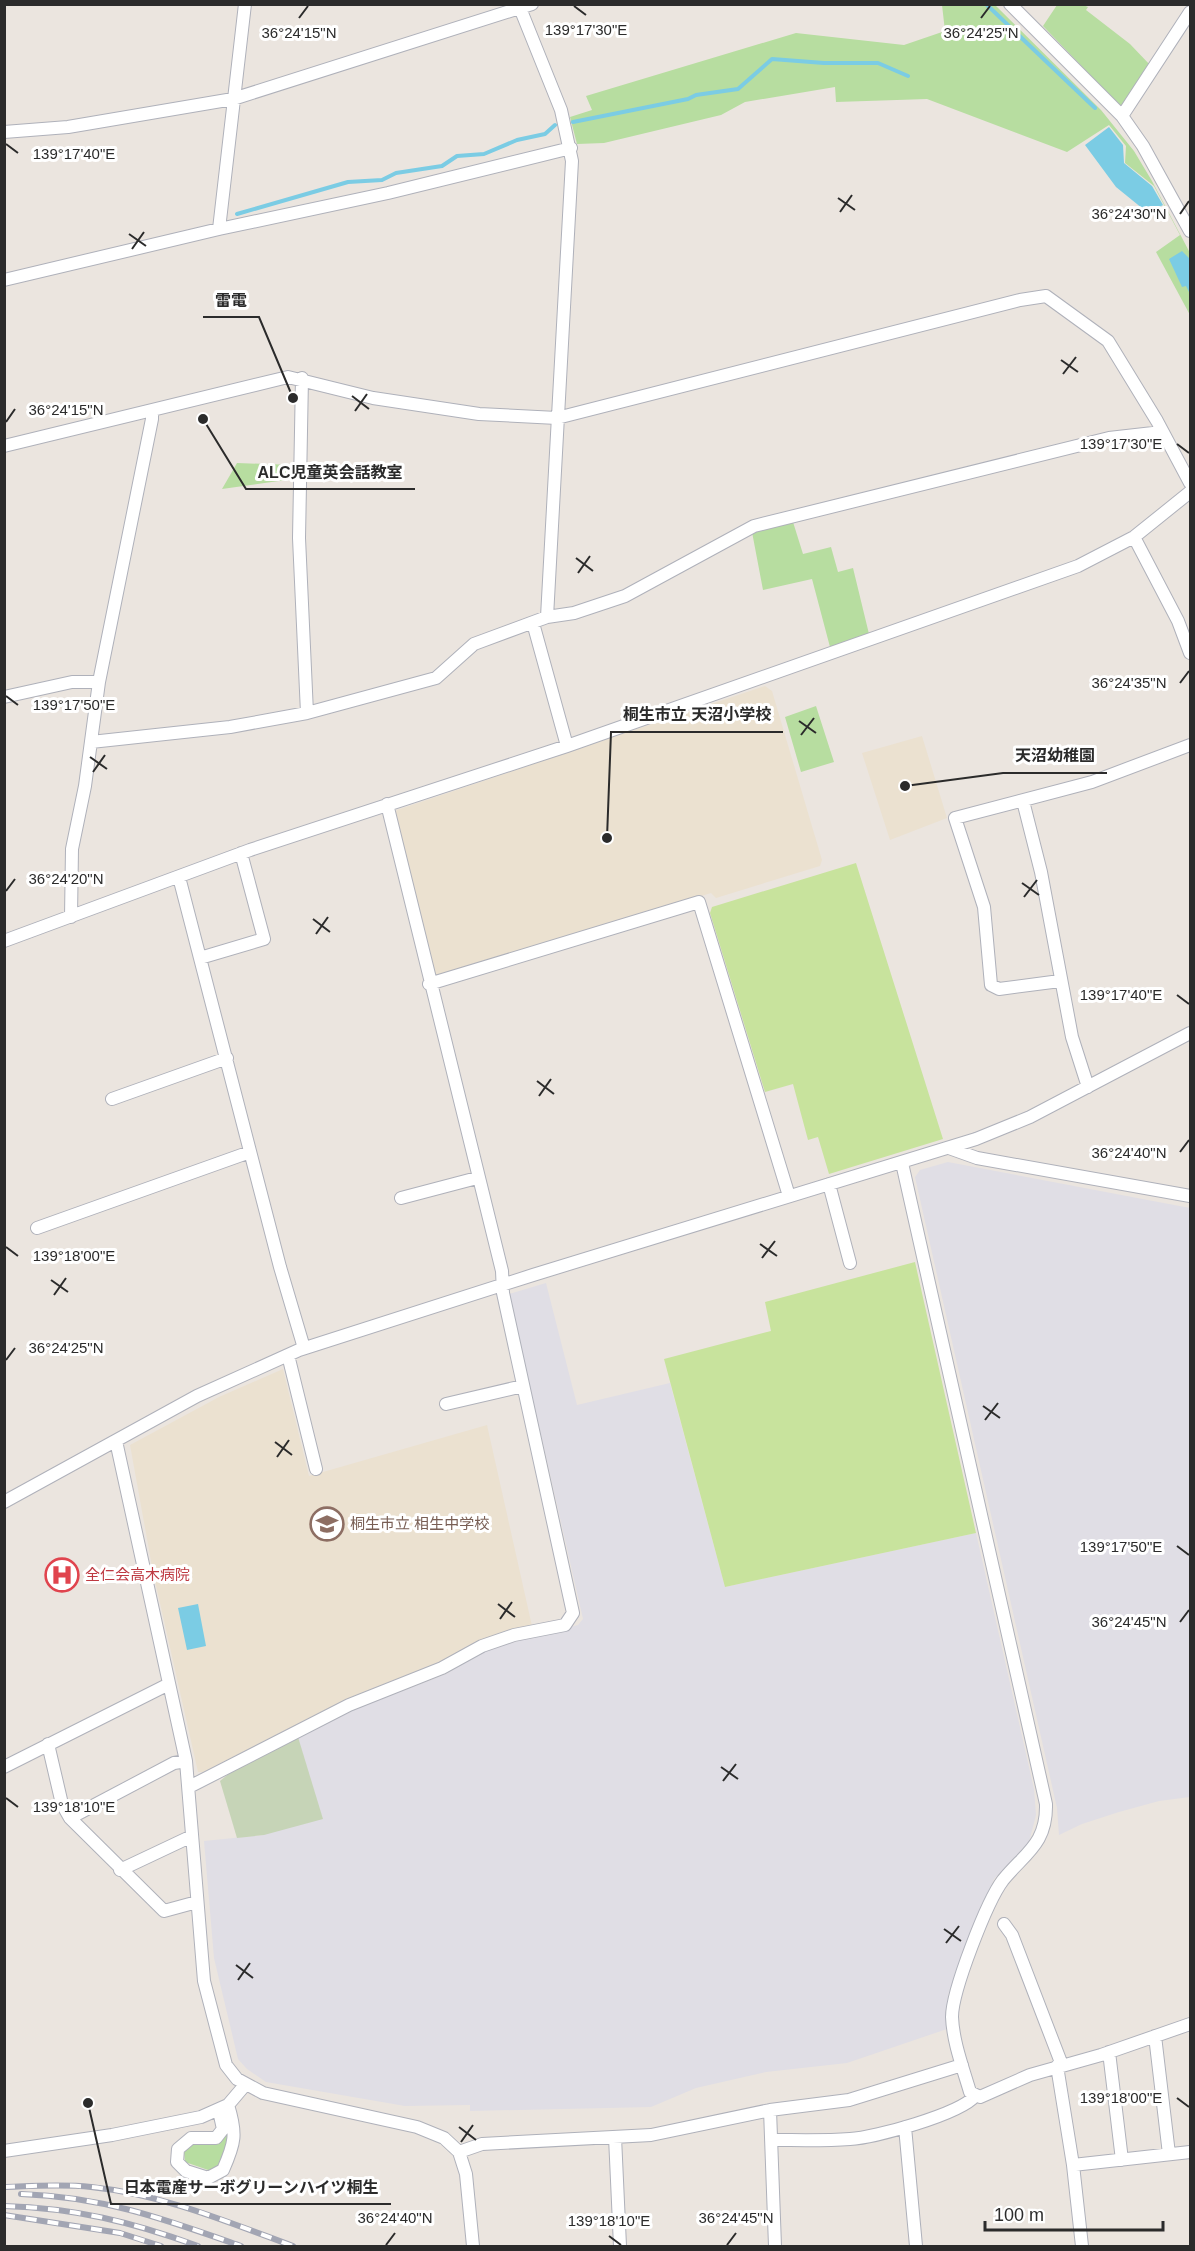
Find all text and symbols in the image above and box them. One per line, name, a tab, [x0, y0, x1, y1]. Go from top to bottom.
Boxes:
text: 139°17'30"E	[545, 21, 627, 38]
text: 36°24'15"N	[261, 24, 337, 41]
text: 36°24'25"N	[943, 24, 1019, 41]
text: 139°17'40"E	[33, 145, 115, 162]
text: 36°24'30"N	[1091, 205, 1167, 222]
callout: 雷電	[203, 283, 259, 317]
text: 雷電	[215, 292, 247, 309]
text: 36°24'15"N	[28, 401, 104, 418]
text: 139°17'30"E	[1080, 435, 1162, 452]
callout: ALC児童英会話教室	[246, 455, 415, 489]
text: ALC児童英会話教室	[258, 464, 402, 481]
text: 36°24'35"N	[1091, 674, 1167, 691]
text: 139°17'50"E	[33, 696, 115, 713]
callout: 桐生市立 天沼小学校	[611, 698, 783, 732]
text: 桐生市立 天沼小学校	[623, 706, 771, 723]
callout: 天沼幼稚園	[1003, 739, 1107, 773]
text: 天沼幼稚園	[1015, 747, 1095, 764]
text: 36°24'20"N	[28, 870, 104, 887]
text: 139°17'40"E	[1080, 986, 1162, 1003]
text: 36°24'40"N	[1091, 1144, 1167, 1161]
text: 139°18'00"E	[33, 1247, 115, 1264]
text: 36°24'25"N	[28, 1339, 104, 1356]
school or university icon: 桐生市立 相生中学校	[309, 1506, 345, 1542]
place label: 桐生市立 相生中学校	[350, 1515, 489, 1532]
text: 139°17'50"E	[1080, 1538, 1162, 1555]
hospital icon: 全仁会高木病院	[44, 1557, 80, 1593]
place label: 全仁会高木病院	[85, 1566, 190, 1583]
text: 36°24'45"N	[1091, 1613, 1167, 1630]
text: 139°18'10"E	[33, 1798, 115, 1815]
text: 139°18'00"E	[1080, 2089, 1162, 2106]
callout: 日本電産サーボグリーンハイツ桐生	[111, 2170, 391, 2204]
text: 日本電産サーボグリーンハイツ桐生	[124, 2178, 378, 2196]
scale bar	[985, 2194, 1164, 2232]
text: 100 m	[994, 2205, 1044, 2225]
text: 36°24'40"N	[357, 2209, 433, 2226]
text: 36°24'45"N	[698, 2209, 774, 2226]
text: 139°18'10"E	[568, 2212, 650, 2229]

